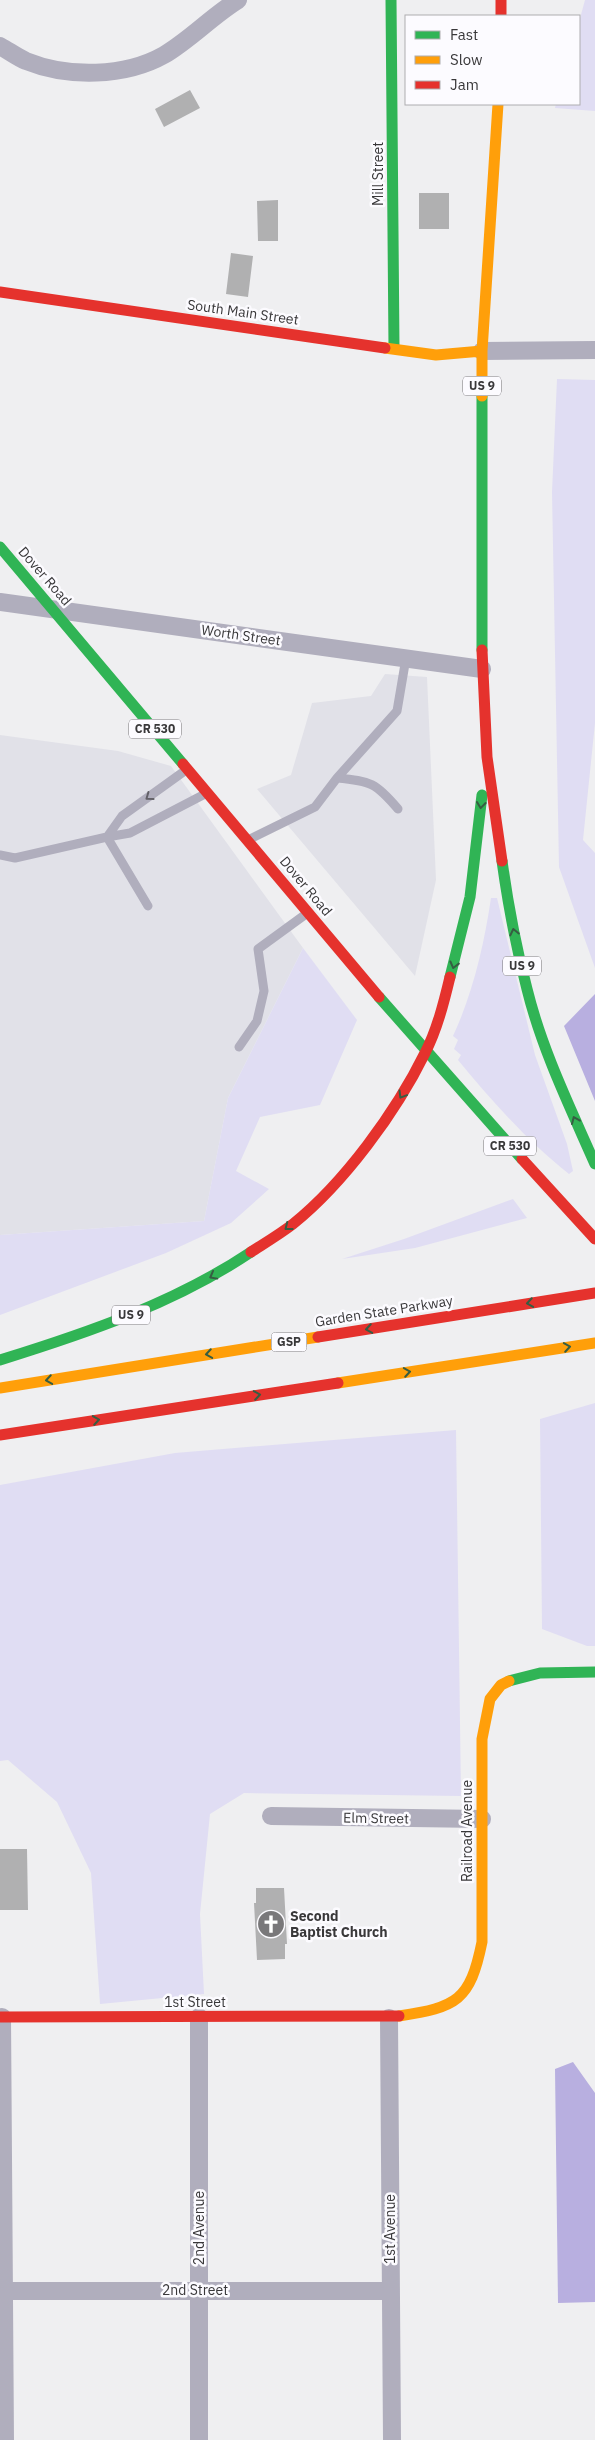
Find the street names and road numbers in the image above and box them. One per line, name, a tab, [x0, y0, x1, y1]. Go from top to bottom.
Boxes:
street label: Mill Street	[369, 142, 387, 206]
street label: South Main Street	[186, 295, 300, 329]
road number: US 9	[463, 376, 501, 396]
street label: Dover Road	[15, 543, 75, 609]
street label: Worth Street	[200, 621, 282, 649]
road number: CR 530	[129, 720, 181, 739]
street label: Dover Road	[276, 853, 336, 919]
road number: US 9	[503, 956, 541, 976]
road number: CR 530	[484, 1136, 536, 1156]
street label: Garden State Parkway	[314, 1291, 454, 1331]
road number: US 9	[112, 1306, 150, 1324]
road number: GSP	[272, 1332, 306, 1351]
street label: Railroad Avenue	[458, 1780, 476, 1882]
street label: Elm Street	[343, 1808, 409, 1828]
street label: 1st Street	[164, 1993, 226, 2011]
street label: 2nd Avenue	[190, 2190, 208, 2265]
street label: 1st Avenue	[381, 2194, 399, 2264]
street label: 2nd Street	[162, 2281, 228, 2299]

